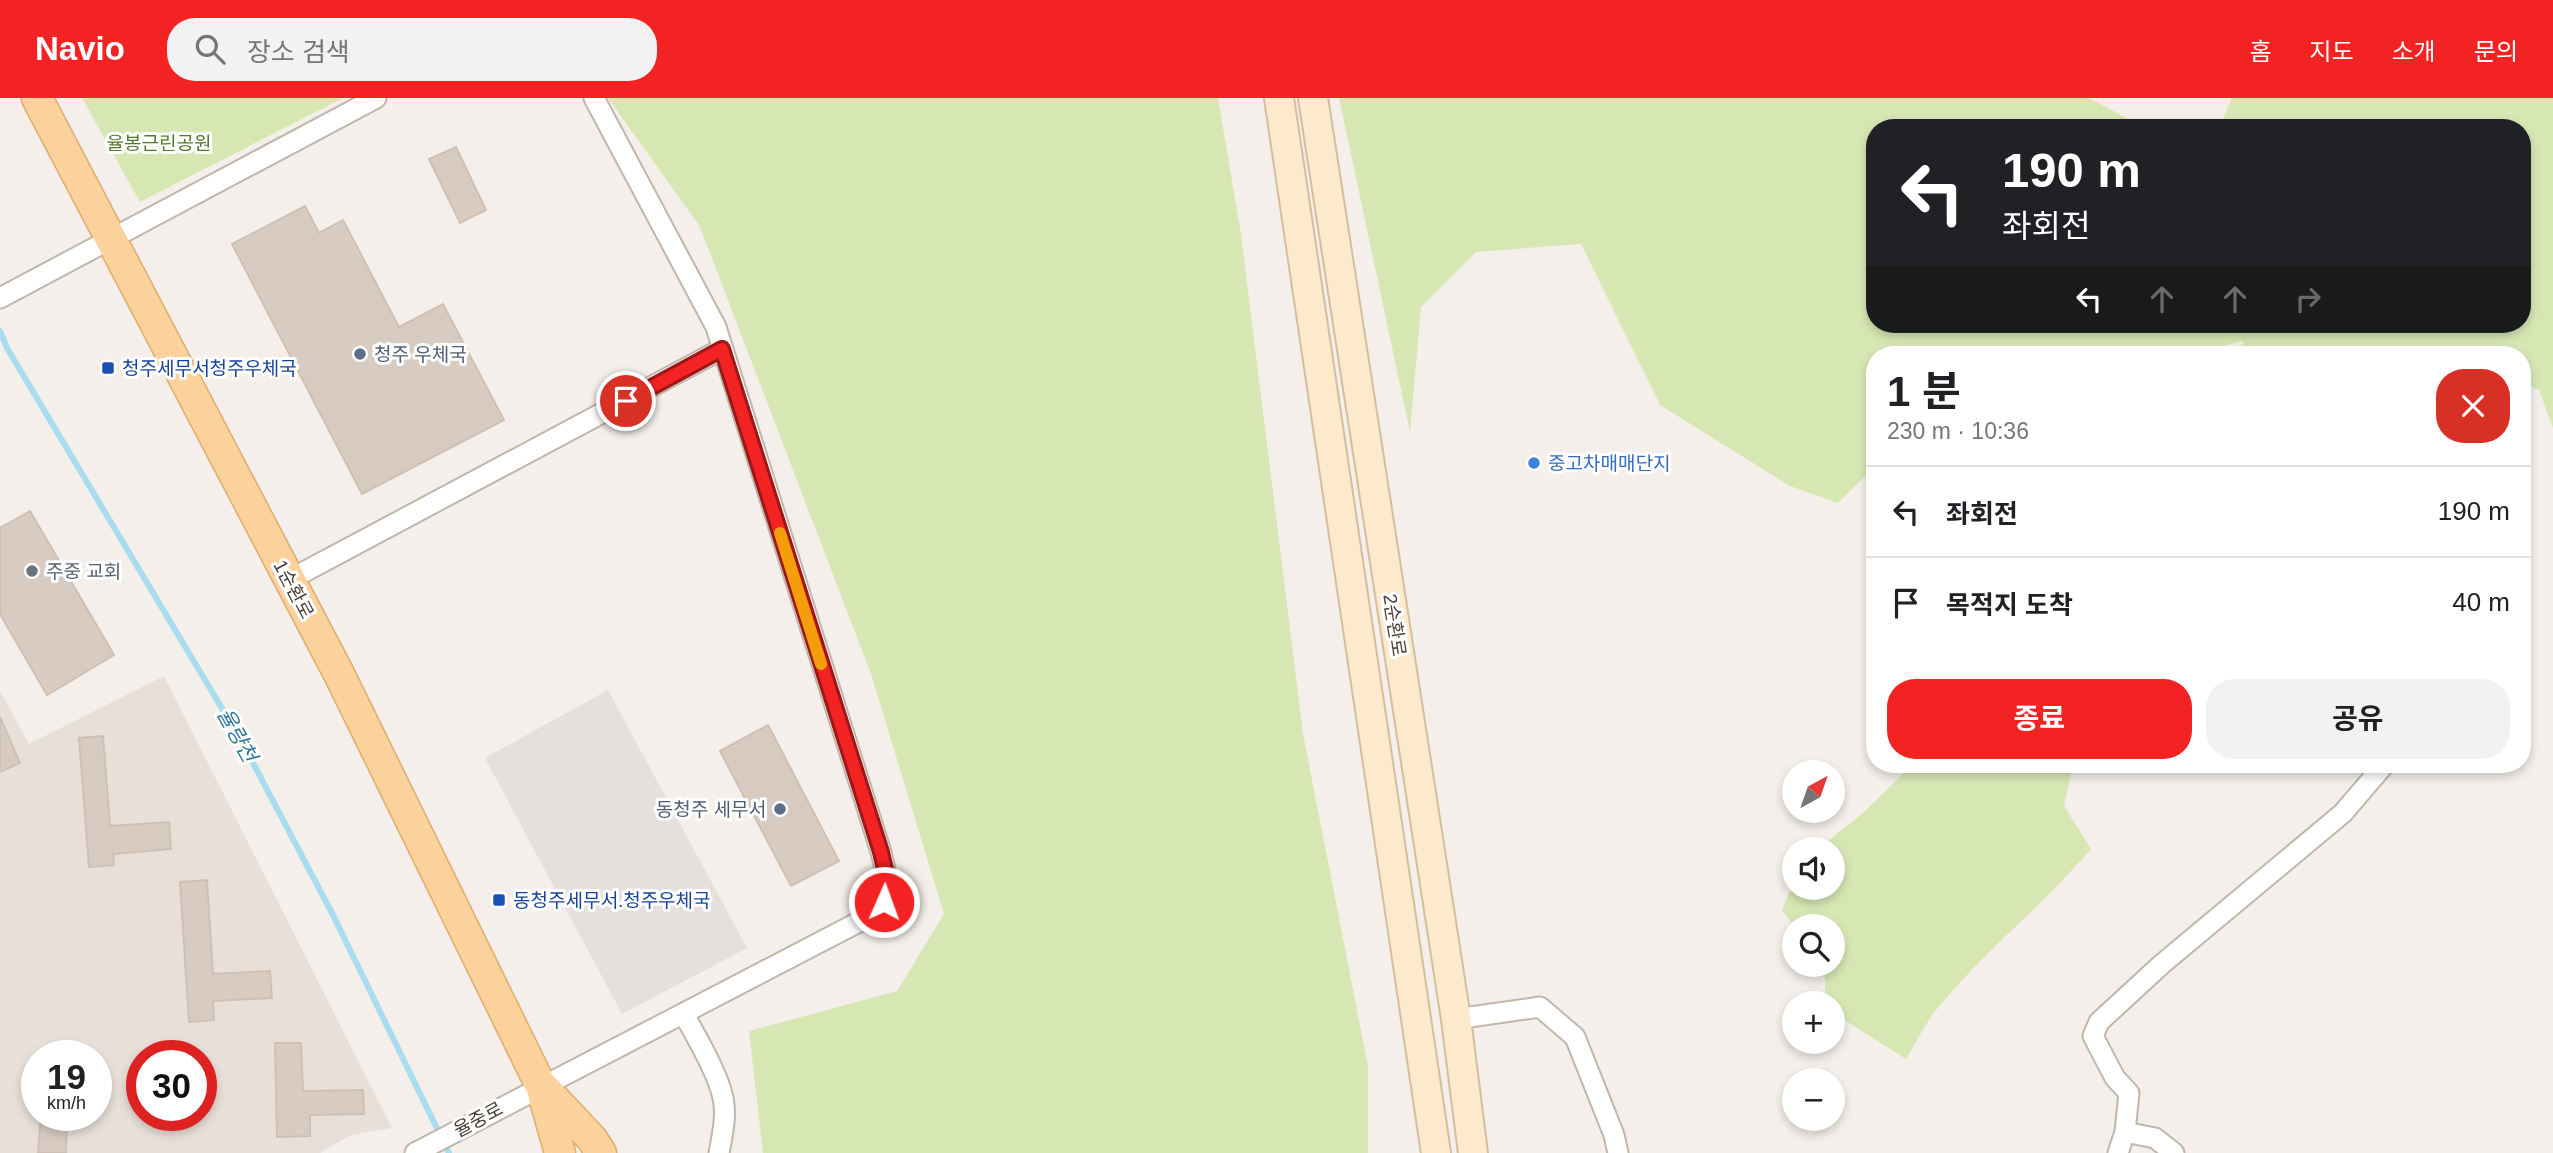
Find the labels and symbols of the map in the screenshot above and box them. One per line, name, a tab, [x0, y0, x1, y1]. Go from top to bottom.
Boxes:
park label: 율봉근린공원	[107, 133, 211, 154]
place label: 청주 우체국	[374, 344, 467, 365]
marker: 청주 우체국	[352, 346, 368, 362]
place label: 청주세무서청주우체국	[122, 358, 297, 379]
marker: 청주세무서청주우체국	[100, 360, 116, 376]
pin	[596, 371, 656, 431]
place label: 중고차매매단지	[1548, 453, 1670, 474]
marker: 중고차매매단지	[1526, 455, 1542, 471]
street label: 1순환로	[269, 556, 318, 622]
place label: 주중 교회	[46, 561, 121, 582]
marker: 주중 교회	[24, 563, 40, 579]
street label: 2순환로	[1379, 592, 1410, 658]
water label: 율량천	[213, 704, 263, 768]
north arrow	[1782, 760, 1844, 822]
place label: 동청주 세무서	[656, 799, 766, 820]
marker: 동청주 세무서	[772, 801, 788, 817]
position arrow	[847, 865, 921, 939]
place label: 동청주세무서.청주우체국	[513, 890, 711, 911]
marker: 동청주세무서.청주우체국	[491, 892, 507, 908]
speed limit sign: 30	[126, 1040, 217, 1131]
street label: 율중로	[450, 1098, 506, 1141]

